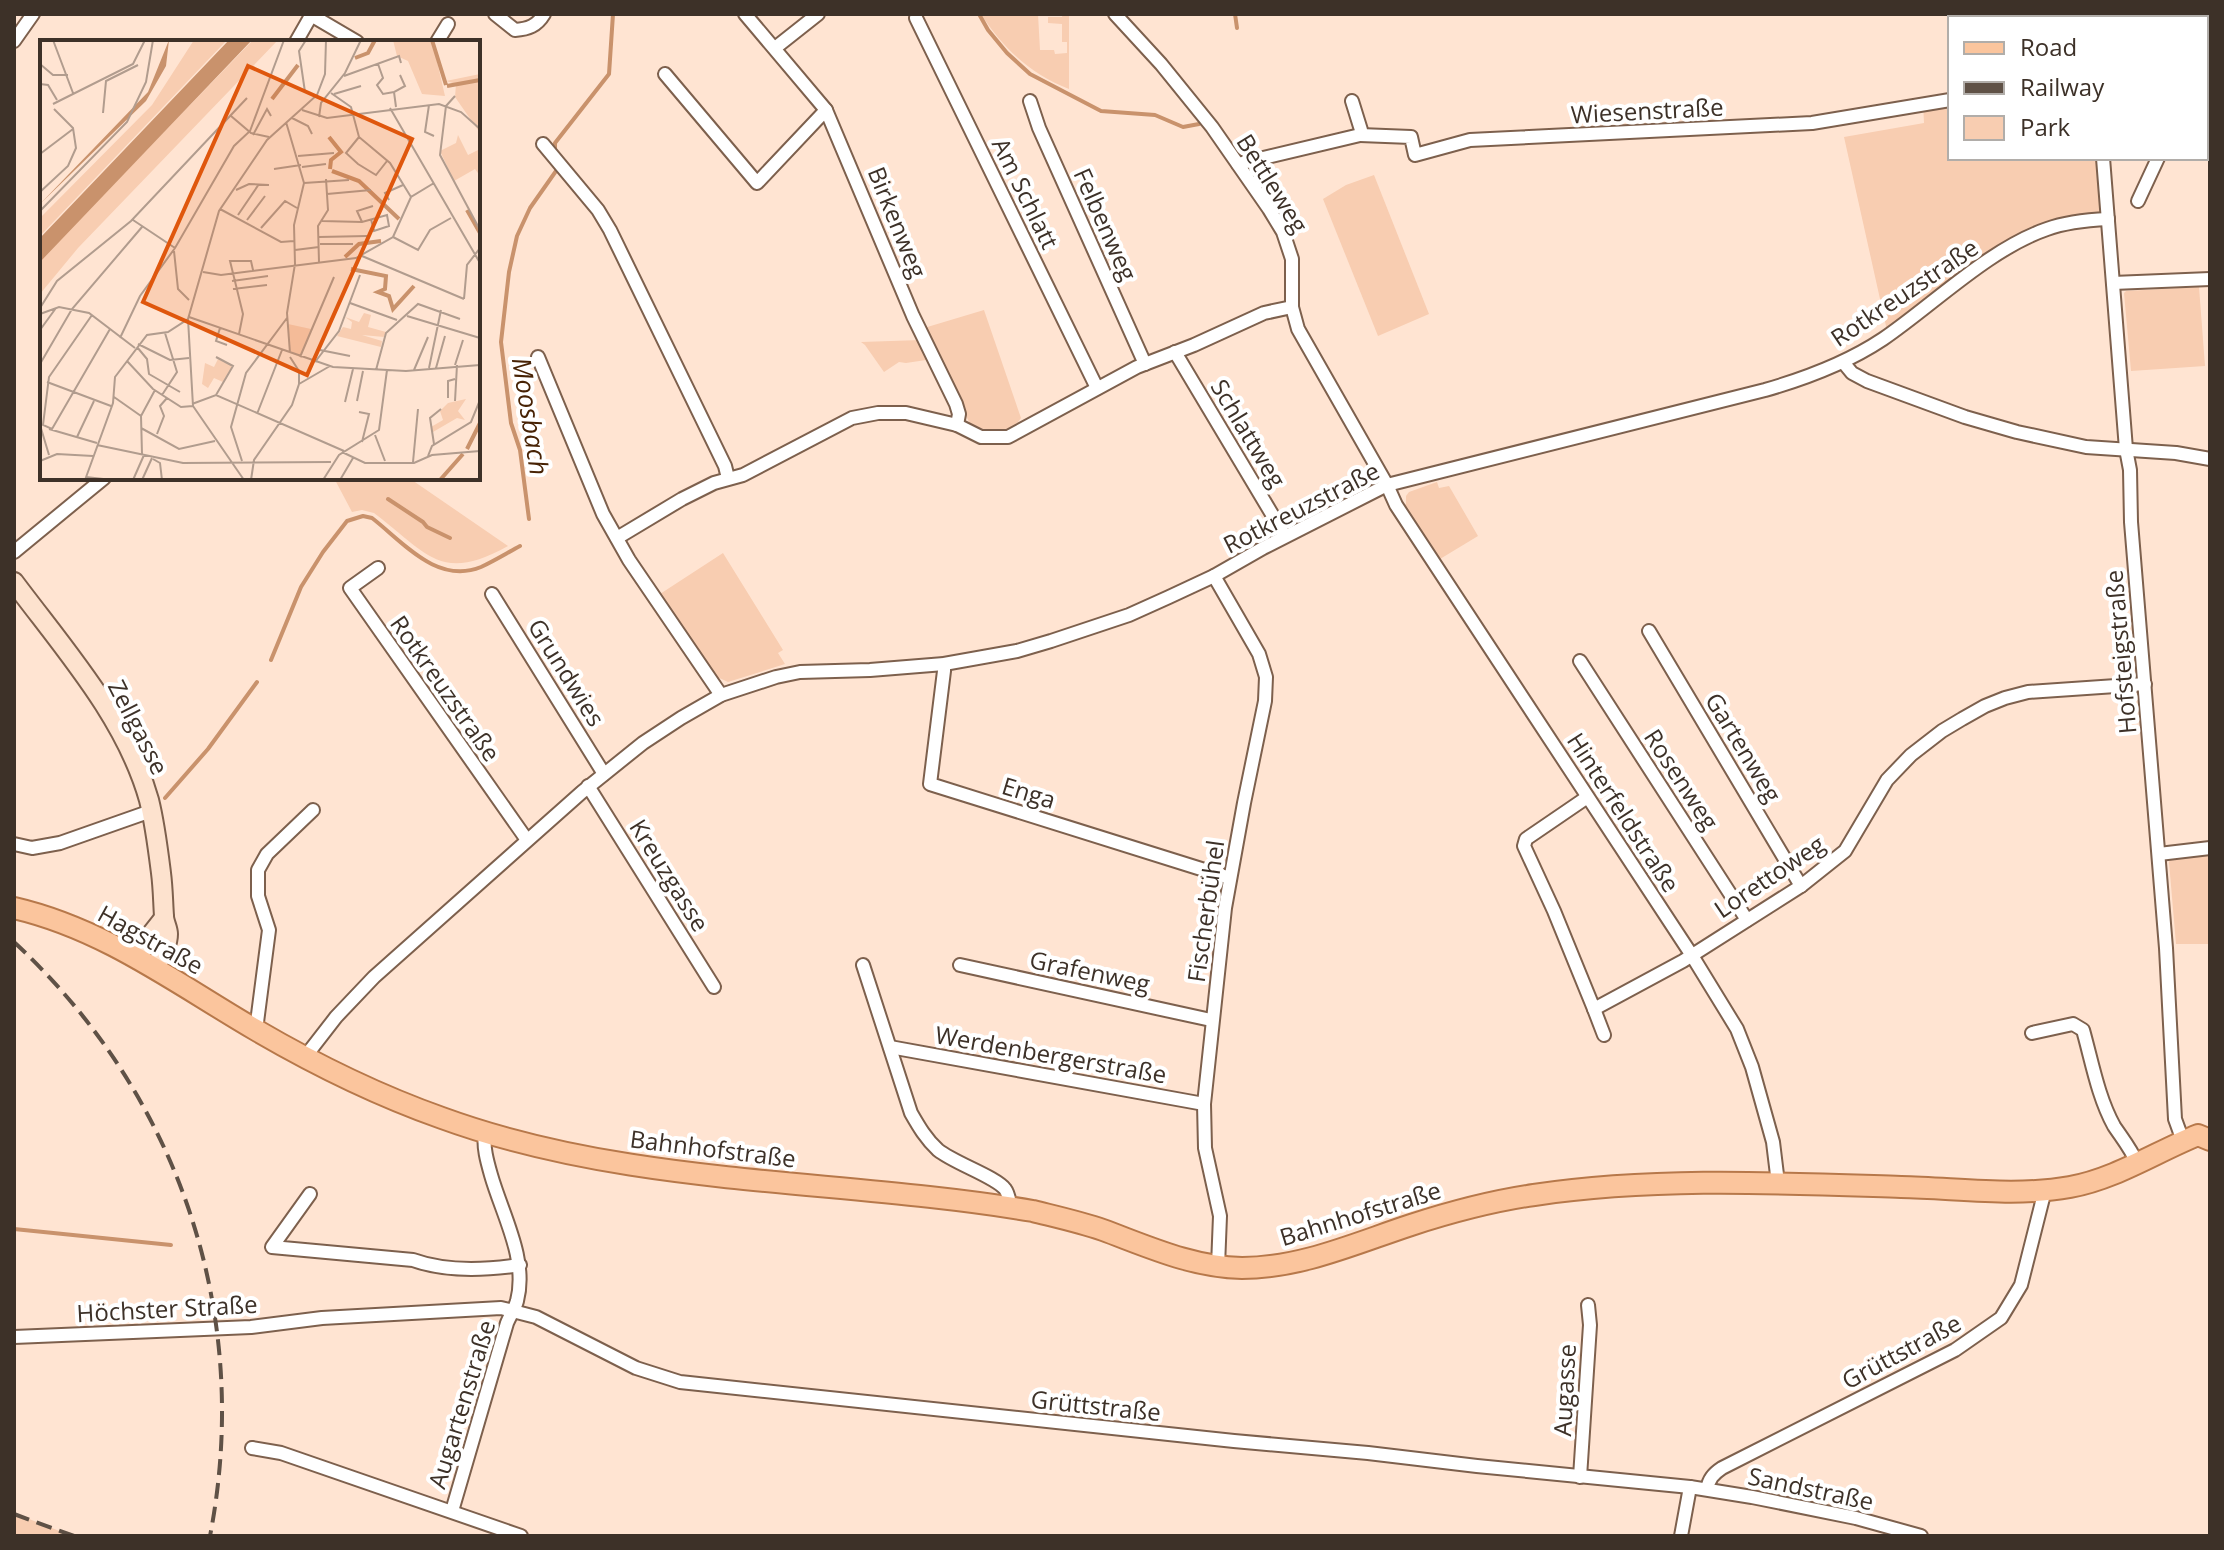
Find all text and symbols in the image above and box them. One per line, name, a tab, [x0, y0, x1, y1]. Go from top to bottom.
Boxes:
legend	[1948, 16, 2208, 160]
text: Road	[2020, 30, 2077, 63]
inset map	[40, 40, 480, 480]
text: Railway	[2020, 70, 2105, 103]
street label: Wiesenstraße	[1570, 90, 1724, 130]
text: Park	[2020, 110, 2071, 143]
street label: Bettleweg	[1230, 127, 1316, 239]
street label: Am Schlatt	[985, 132, 1067, 254]
street label: Birkenweg	[861, 161, 935, 283]
street label: Felbenweg	[1067, 163, 1145, 285]
street label: Rotkreuzstraße	[1824, 230, 1984, 354]
water label: Moosbach	[504, 355, 558, 477]
street label: Schlattweg	[1204, 373, 1294, 493]
street label: Rotkreuzstraße	[1217, 453, 1385, 561]
street label: Hofsteigstraße	[2096, 569, 2144, 735]
street label: Rotkreuzstraße	[383, 608, 509, 768]
street label: Grundwies	[521, 612, 613, 732]
street label: Zellgasse	[101, 674, 177, 780]
street label: Gartenweg	[1698, 686, 1790, 808]
street label: Rosenweg	[1637, 722, 1727, 836]
street label: Hinterfeldstraße	[1560, 726, 1688, 898]
street label: Enga	[998, 768, 1060, 816]
street label: Kreuzgasse	[622, 813, 718, 937]
street label: Lorettoweg	[1707, 827, 1831, 925]
street label: Fischerbühel	[1179, 838, 1231, 984]
street label: Hagstraße	[92, 897, 210, 981]
street label: Grafenweg	[1027, 942, 1153, 1000]
street label: Werdenbergerstraße	[933, 1017, 1169, 1091]
street label: Bahnhofstraße	[628, 1121, 798, 1175]
street label: Bahnhofstraße	[1275, 1173, 1445, 1253]
street label: Höchster Straße	[76, 1287, 258, 1329]
street label: Grüttstraße	[1836, 1306, 1966, 1396]
street label: Augartenstraße	[420, 1316, 502, 1492]
street label: Augasse	[1545, 1343, 1583, 1437]
street label: Grüttstraße	[1029, 1382, 1163, 1428]
street label: Sandstraße	[1745, 1459, 1877, 1517]

